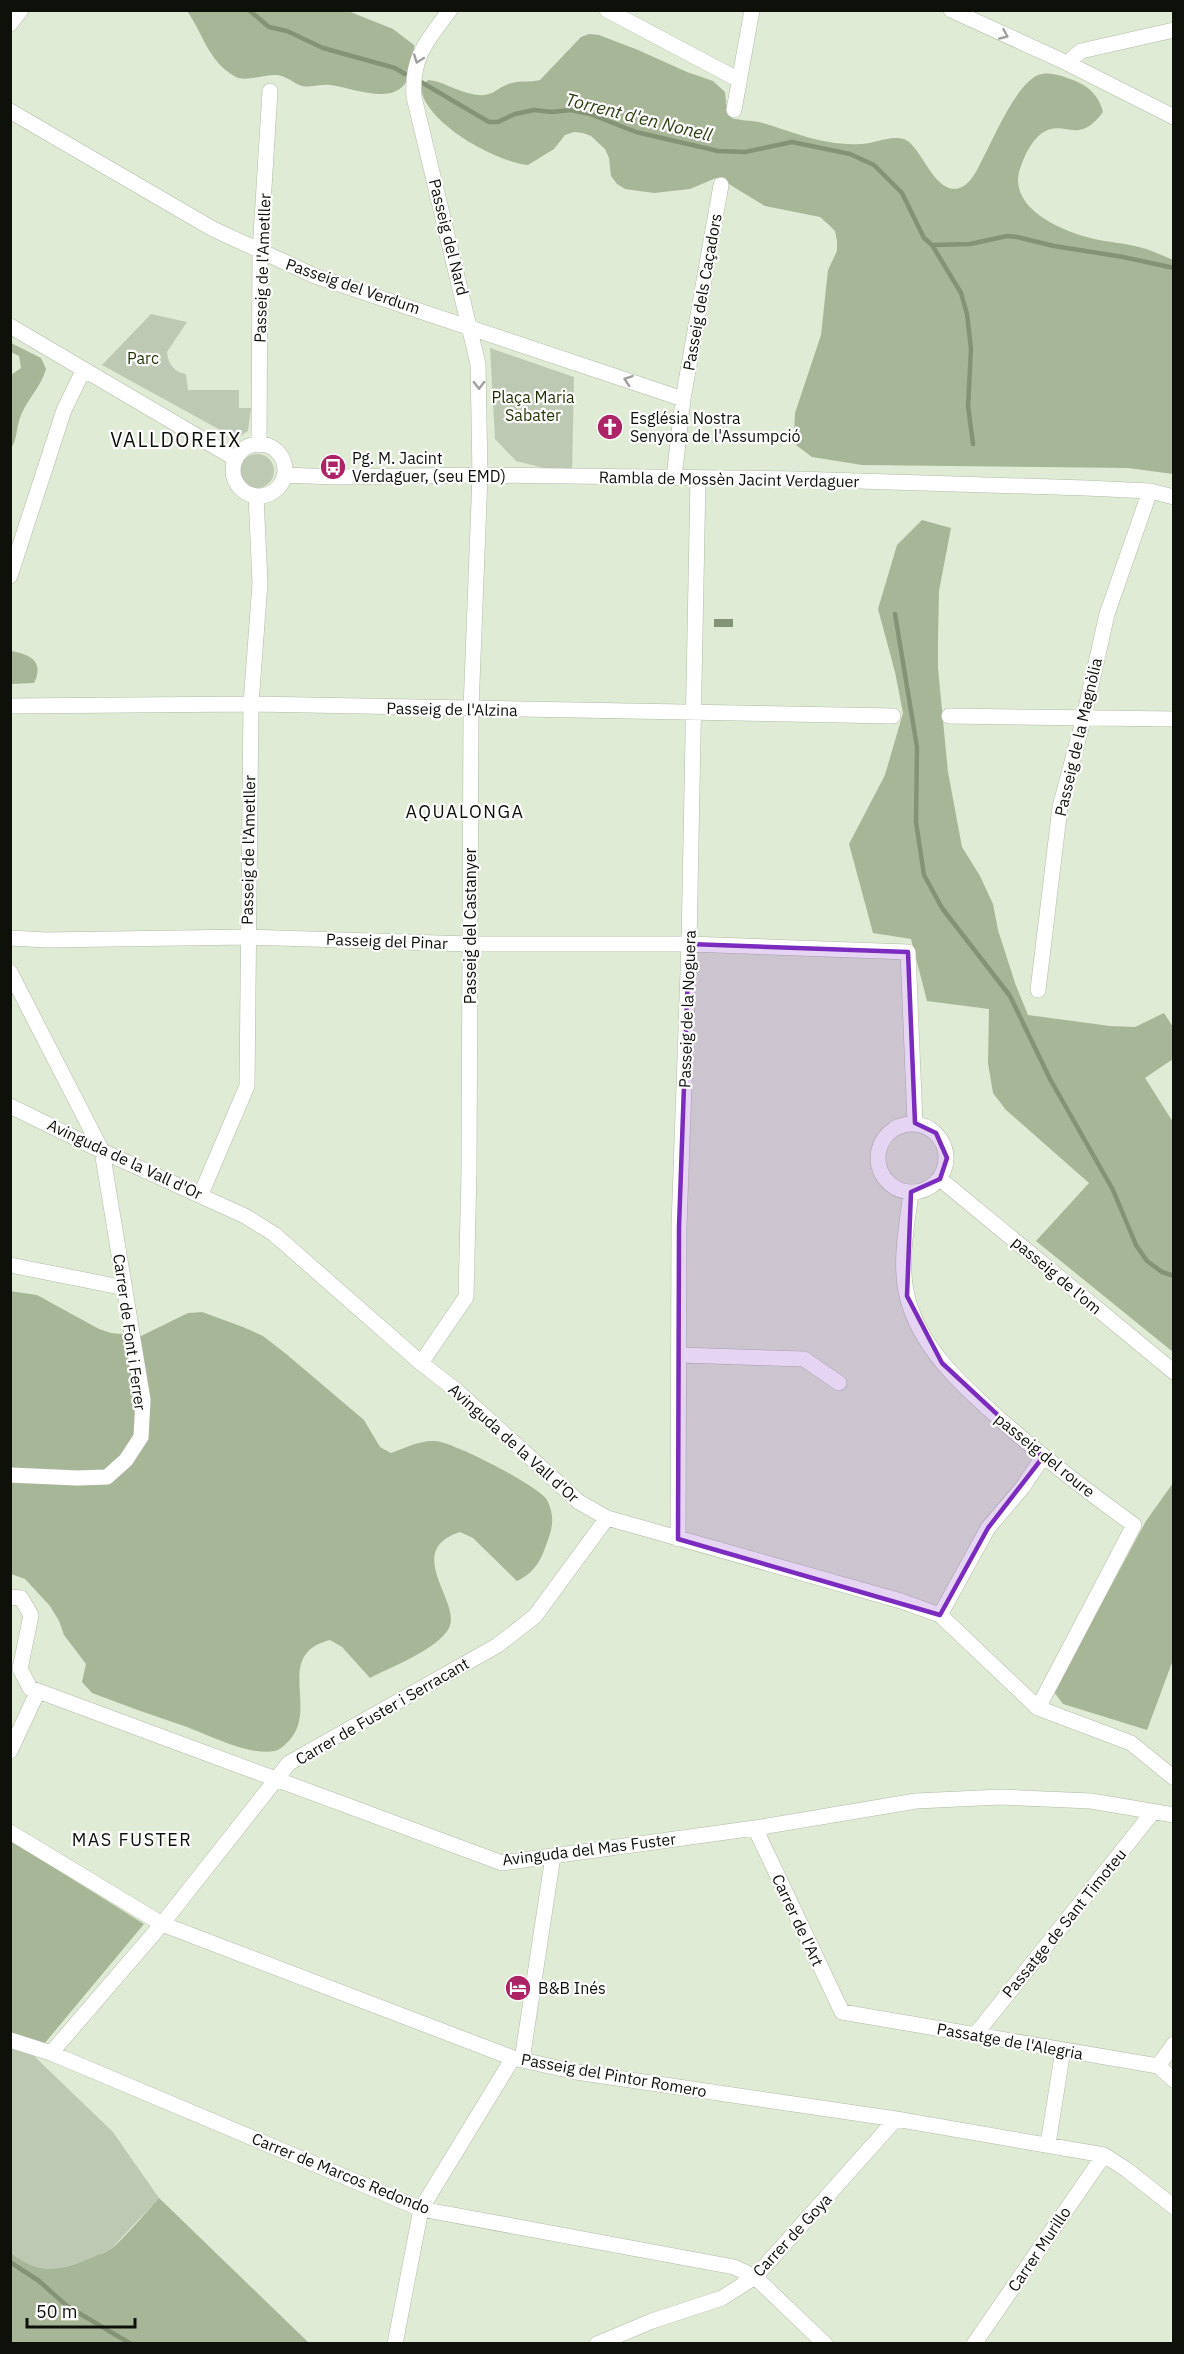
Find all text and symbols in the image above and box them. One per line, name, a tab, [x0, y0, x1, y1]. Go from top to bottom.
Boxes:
one-way arrow	[998, 27, 1009, 39]
one-way arrow	[413, 53, 426, 63]
water label: Torrent d'en Nonell	[563, 88, 715, 146]
street label: Passeig del Nard	[425, 177, 473, 297]
street label: Passeig de l'Ametller	[249, 193, 275, 343]
street label: Passeig dels Caçadors	[678, 212, 726, 372]
street label: Passeig del Verdum	[283, 254, 423, 318]
park label: Parc	[127, 348, 159, 368]
one-way arrow	[623, 375, 634, 388]
one-way arrow	[473, 380, 485, 389]
park label: Plaça Maria Sabater	[492, 387, 575, 425]
place label: Església Nostra Senyora de l'Assumpció	[630, 408, 800, 446]
church icon: Església Nostra Senyora de l'Assumpció	[595, 412, 625, 442]
district label: VALLDOREIX	[110, 426, 242, 453]
place label: Pg. M. Jacint Verdaguer, (seu EMD)	[352, 448, 506, 486]
bus stop icon: Pg. M. Jacint Verdaguer, (seu EMD)	[318, 452, 348, 482]
street label: Rambla de Mossèn Jacint Verdaguer	[599, 467, 860, 491]
street label: Passeig de la Magnòlia	[1050, 655, 1106, 818]
street label: Passeig de l'Alzina	[386, 698, 518, 720]
street label: Passeig de l'Ametller	[237, 775, 259, 925]
district label: AQUALONGA	[405, 800, 525, 823]
street label: Passeig del Castanyer	[460, 848, 480, 1004]
street label: Passeig del Pinar	[326, 929, 448, 953]
street label: Passeig de la Noguera	[674, 929, 700, 1088]
street label: Avinguda de la Vall d'Or	[44, 1114, 206, 1204]
street label: passeig de l'om	[1008, 1232, 1106, 1318]
street label: Carrer de Font i Ferrer	[109, 1252, 151, 1412]
street label: Avinguda de la Vall d'Or	[445, 1379, 584, 1507]
street label: passeig del roure	[991, 1409, 1099, 1502]
street label: Carrer de Fuster i Serracant	[292, 1653, 472, 1769]
district label: MAS FUSTER	[72, 1828, 192, 1851]
street label: Avinguda del Mas Fuster	[501, 1828, 677, 1870]
street label: Passatge de Sant Timoteu	[998, 1844, 1130, 2002]
street label: Carrer de l'Art	[768, 1871, 828, 1969]
hotel icon: B&B Inés	[503, 1973, 533, 2003]
place label: B&B Inés	[538, 1978, 606, 1998]
street label: Passatge de l'Alegria	[935, 2018, 1085, 2064]
street label: Passeig del Pintor Romero	[520, 2049, 708, 2101]
street label: Carrer de Marcos Redondo	[249, 2128, 433, 2218]
street label: Carrer de Goya	[748, 2189, 836, 2281]
street label: Carrer Murillo	[1003, 2203, 1075, 2295]
scale bar	[27, 2291, 135, 2329]
text: 50 m	[36, 2300, 78, 2323]

